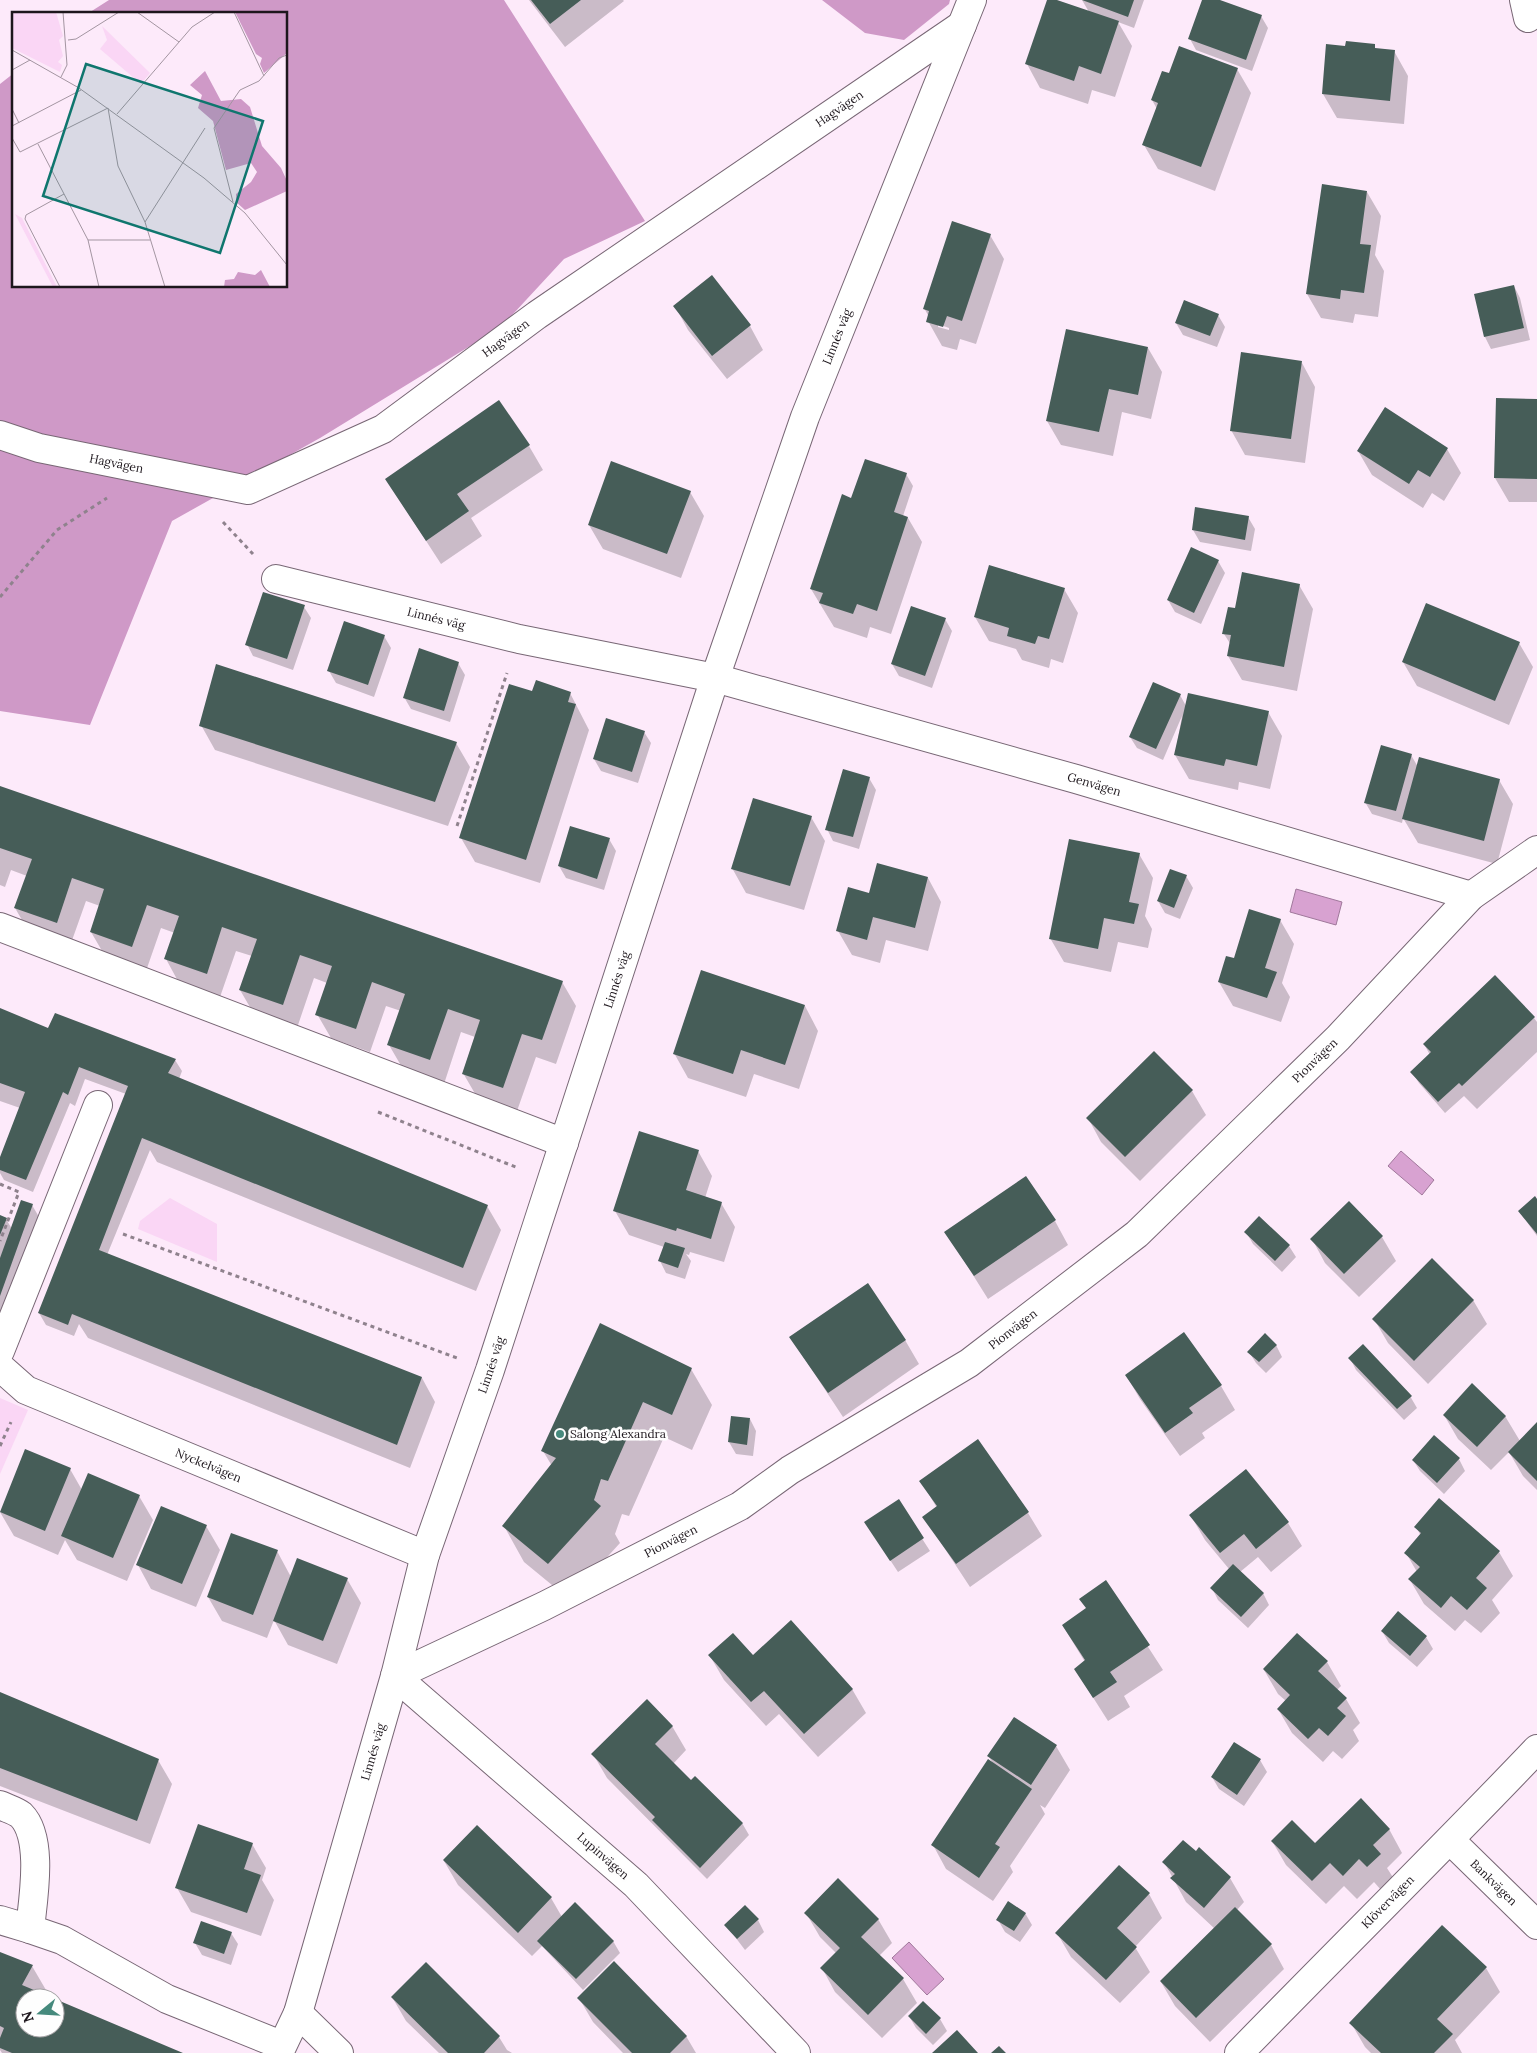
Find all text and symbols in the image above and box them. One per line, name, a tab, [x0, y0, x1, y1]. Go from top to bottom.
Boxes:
inset map	[12, 12, 288, 288]
street label: Hagvägen	[812, 87, 866, 130]
street label: Linnés väg	[819, 306, 855, 367]
street label: Hagvägen	[479, 315, 532, 360]
street label: Hagvägen	[88, 450, 145, 476]
street label: Linnés väg	[406, 604, 467, 632]
street label: Genvägen	[1066, 769, 1123, 799]
street label: Linnés väg	[600, 949, 633, 1010]
street label: Pionvägen	[1289, 1035, 1340, 1086]
street label: Pionvägen	[985, 1306, 1040, 1352]
street label: Linnés väg	[474, 1334, 508, 1395]
place label: Salong Alexandra	[570, 1426, 666, 1441]
marker: Salong Alexandra	[554, 1428, 566, 1440]
street label: Nyckelvägen	[173, 1445, 244, 1485]
street label: Pionvägen	[642, 1521, 700, 1561]
street label: Linnés väg	[357, 1721, 388, 1782]
street label: Lupinvägen	[574, 1829, 632, 1882]
street label: Bankvägen	[1467, 1856, 1521, 1909]
street label: Klövervägen	[1358, 1872, 1417, 1931]
north arrow	[15, 1988, 65, 2038]
text: N	[17, 2009, 38, 2025]

